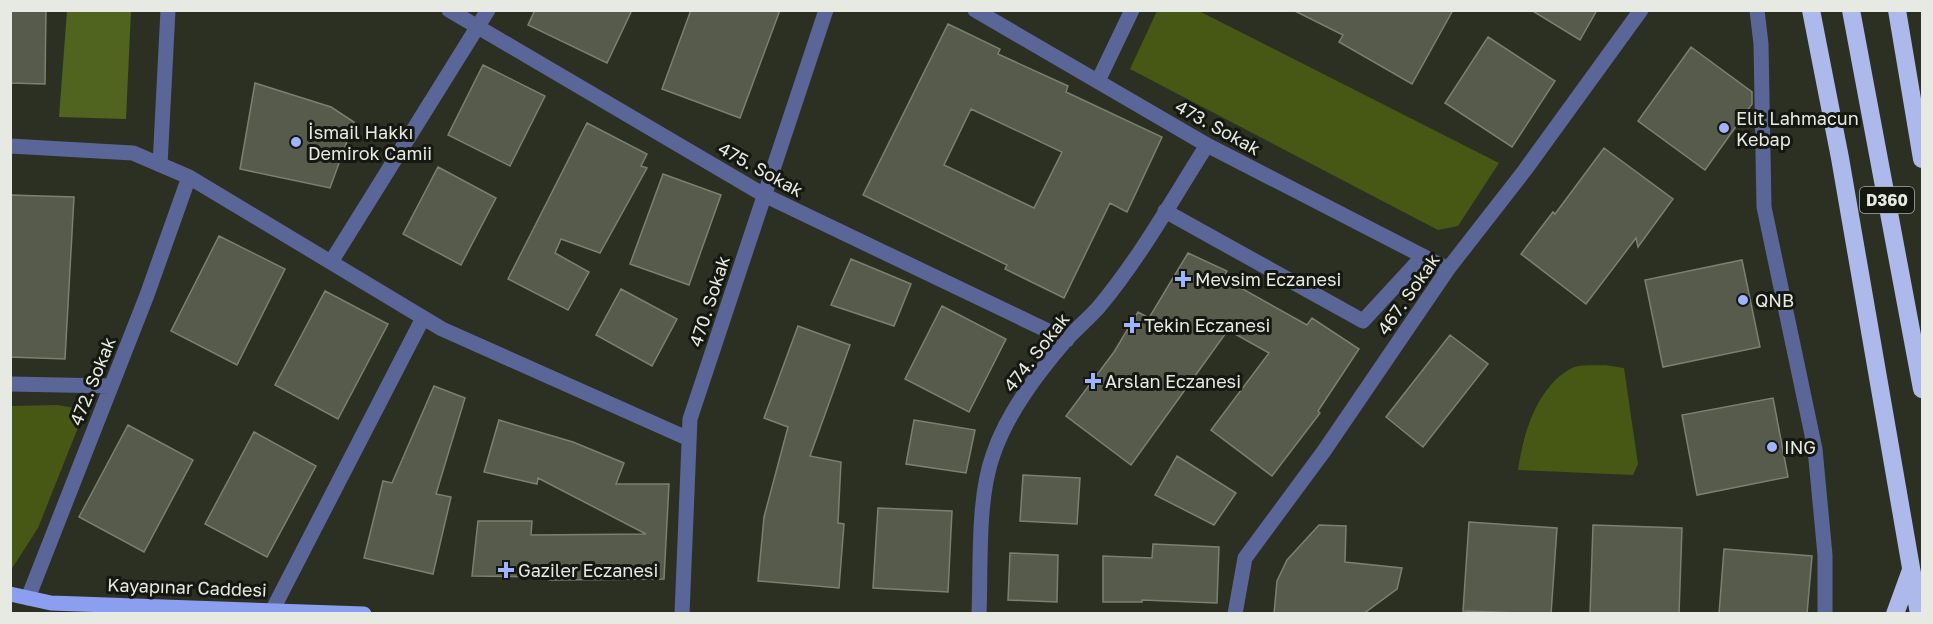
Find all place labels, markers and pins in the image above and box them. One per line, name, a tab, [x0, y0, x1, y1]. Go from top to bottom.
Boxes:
place label: Elit Lahmacun Kebap	[1736, 107, 1859, 150]
place label: İsmail Hakkı Demirok Camii	[308, 121, 432, 164]
marker: Elit Lahmacun Kebap	[1717, 121, 1731, 135]
marker: İsmail Hakkı Demirok Camii	[289, 135, 303, 149]
place label: Mevsim Eczanesi	[1195, 268, 1341, 290]
marker: Mevsim Eczanesi	[1176, 272, 1190, 286]
place label: QNB	[1755, 289, 1794, 311]
marker: QNB	[1736, 293, 1750, 307]
place label: Tekin Eczanesi	[1144, 314, 1270, 336]
marker: Tekin Eczanesi	[1125, 318, 1139, 332]
place label: Arslan Eczanesi	[1105, 370, 1241, 392]
marker: Arslan Eczanesi	[1086, 374, 1100, 388]
place label: ING	[1784, 436, 1816, 458]
marker: ING	[1765, 440, 1779, 454]
place label: Gaziler Eczanesi	[518, 559, 658, 581]
marker: Gaziler Eczanesi	[499, 563, 513, 577]

